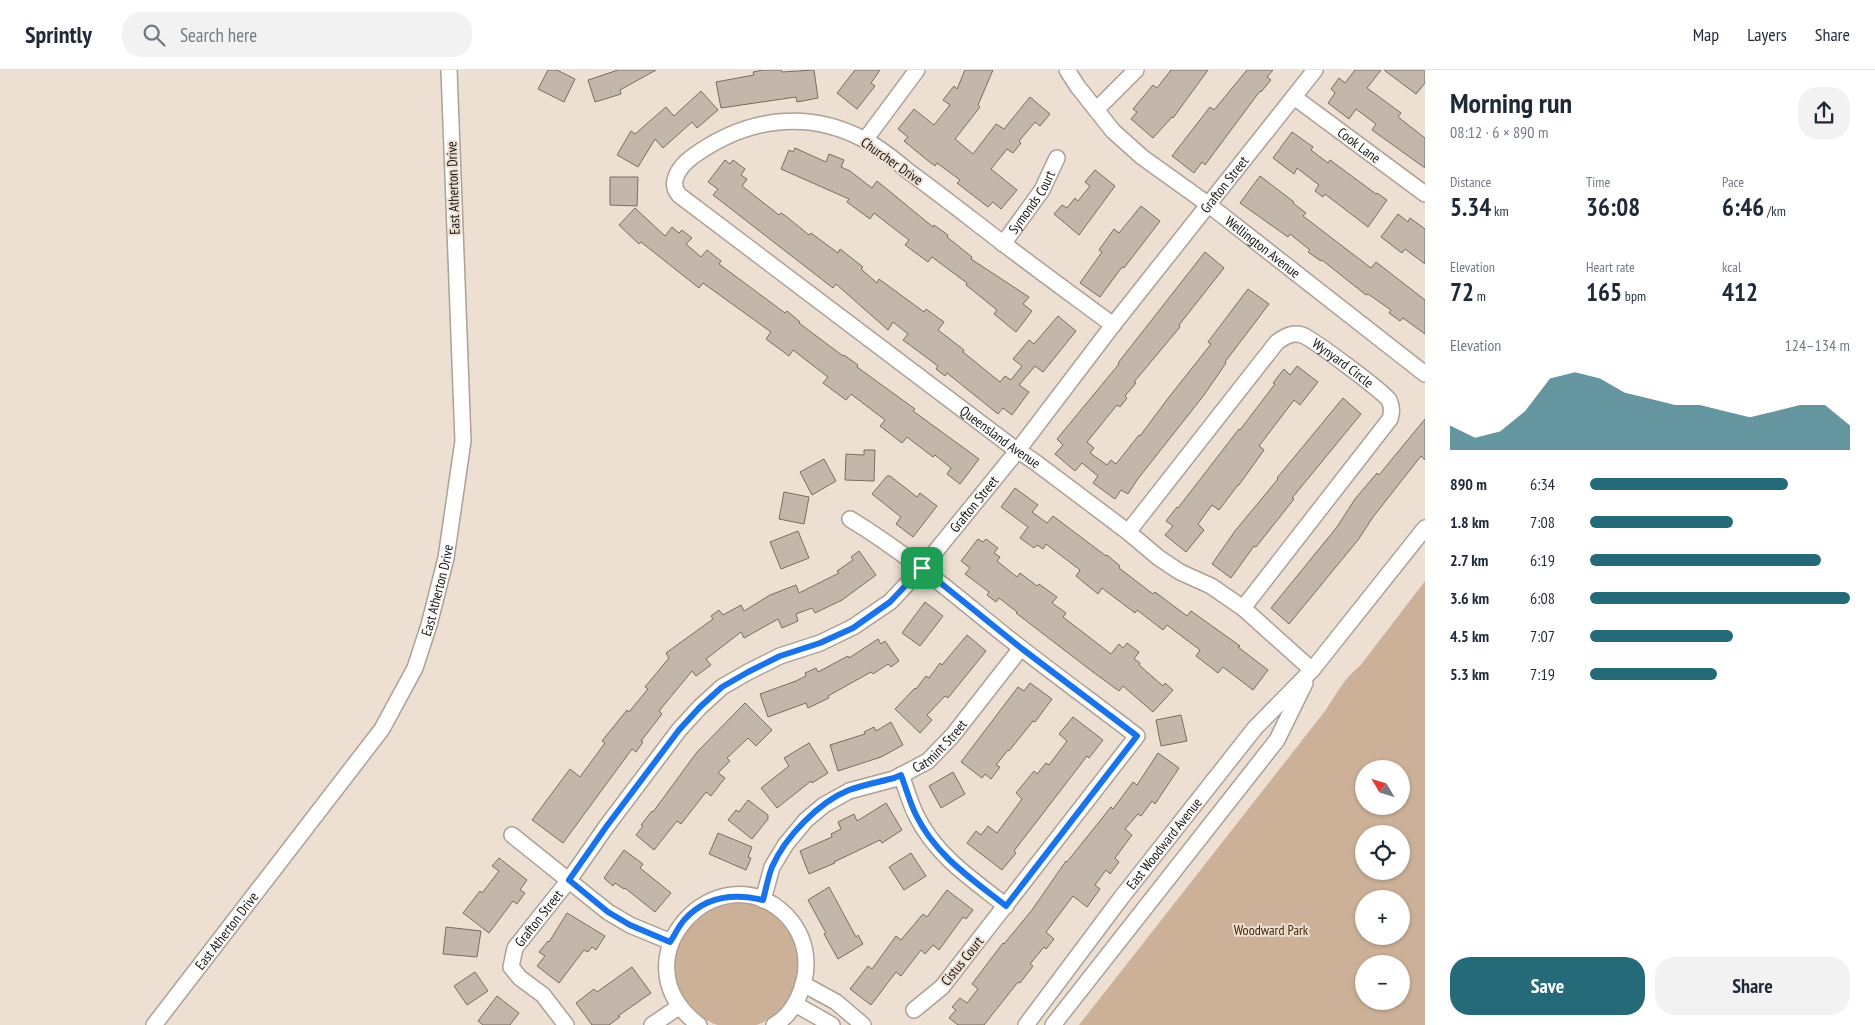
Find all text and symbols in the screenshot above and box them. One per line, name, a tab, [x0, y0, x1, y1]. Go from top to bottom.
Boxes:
search box	[122, 12, 472, 57]
text: Sprintly	[25, 19, 92, 50]
icon: search	[140, 21, 168, 49]
text: Search here	[180, 23, 257, 47]
text: Map	[1693, 23, 1719, 46]
text: Layers	[1747, 23, 1787, 46]
text: Share	[1815, 23, 1850, 46]
text: Morning run	[1450, 84, 1572, 121]
button: share	[1798, 87, 1850, 139]
text: 08:12 · 6 × 890 m	[1450, 122, 1548, 142]
street label: Cook Lane	[1334, 123, 1384, 167]
street label: Churcher Drive	[857, 133, 927, 189]
street label: East Atherton Drive	[442, 141, 464, 235]
street label: Grafton Street	[1196, 152, 1252, 217]
street label: Symonds Court	[1004, 167, 1059, 237]
text: Distance	[1450, 173, 1491, 191]
text: Time	[1586, 173, 1610, 191]
text: Pace	[1722, 173, 1744, 191]
text: 5.34	[1450, 191, 1491, 223]
text: 36:08	[1586, 191, 1640, 223]
text: 6:46	[1722, 191, 1764, 223]
text: km	[1491, 202, 1509, 220]
text: /km	[1764, 202, 1786, 220]
street label: Wellington Avenue	[1221, 212, 1304, 282]
text: Elevation	[1450, 258, 1495, 276]
text: Heart rate	[1586, 258, 1635, 276]
text: kcal	[1722, 258, 1741, 276]
text: 72	[1450, 276, 1474, 308]
text: 165	[1586, 276, 1622, 308]
text: 412	[1722, 276, 1758, 308]
text: m	[1474, 287, 1486, 305]
text: bpm	[1622, 287, 1646, 305]
street label: Wynyard Circle	[1309, 334, 1378, 392]
text: Elevation	[1450, 335, 1501, 355]
text: 124–134 m	[1785, 335, 1850, 355]
street label: Queensland Avenue	[956, 402, 1044, 472]
street label: Grafton Street	[946, 472, 1002, 536]
text: 890 m	[1450, 474, 1487, 494]
text: 6:34	[1530, 474, 1555, 494]
text: 1.8 km	[1450, 512, 1489, 532]
text: 7:08	[1530, 512, 1555, 532]
street label: East Atherton Drive	[417, 543, 457, 638]
pin	[901, 547, 943, 589]
text: 2.7 km	[1450, 550, 1488, 570]
text: 6:19	[1530, 550, 1555, 570]
icon: arrive	[908, 554, 936, 582]
text: 3.6 km	[1450, 588, 1489, 608]
text: 6:08	[1530, 588, 1555, 608]
text: 4.5 km	[1450, 626, 1489, 646]
text: 7:07	[1530, 626, 1555, 646]
text: 5.3 km	[1450, 664, 1489, 684]
text: 7:19	[1530, 664, 1555, 684]
street label: Catmint Street	[909, 716, 971, 777]
north arrow	[1355, 760, 1410, 815]
map controls	[1355, 760, 1410, 1010]
street label: East Woodward Avenue	[1122, 794, 1206, 893]
button: locate	[1355, 825, 1410, 880]
street label: Grafton Street	[510, 886, 567, 950]
street label: East Atherton Drive	[191, 888, 262, 973]
button: +	[1355, 890, 1410, 945]
park label: Woodward Park	[1234, 921, 1309, 939]
street label: Cistus Court	[937, 933, 987, 989]
button: −	[1355, 955, 1410, 1010]
button: Save	[1450, 957, 1645, 1015]
button: Share	[1655, 957, 1850, 1015]

